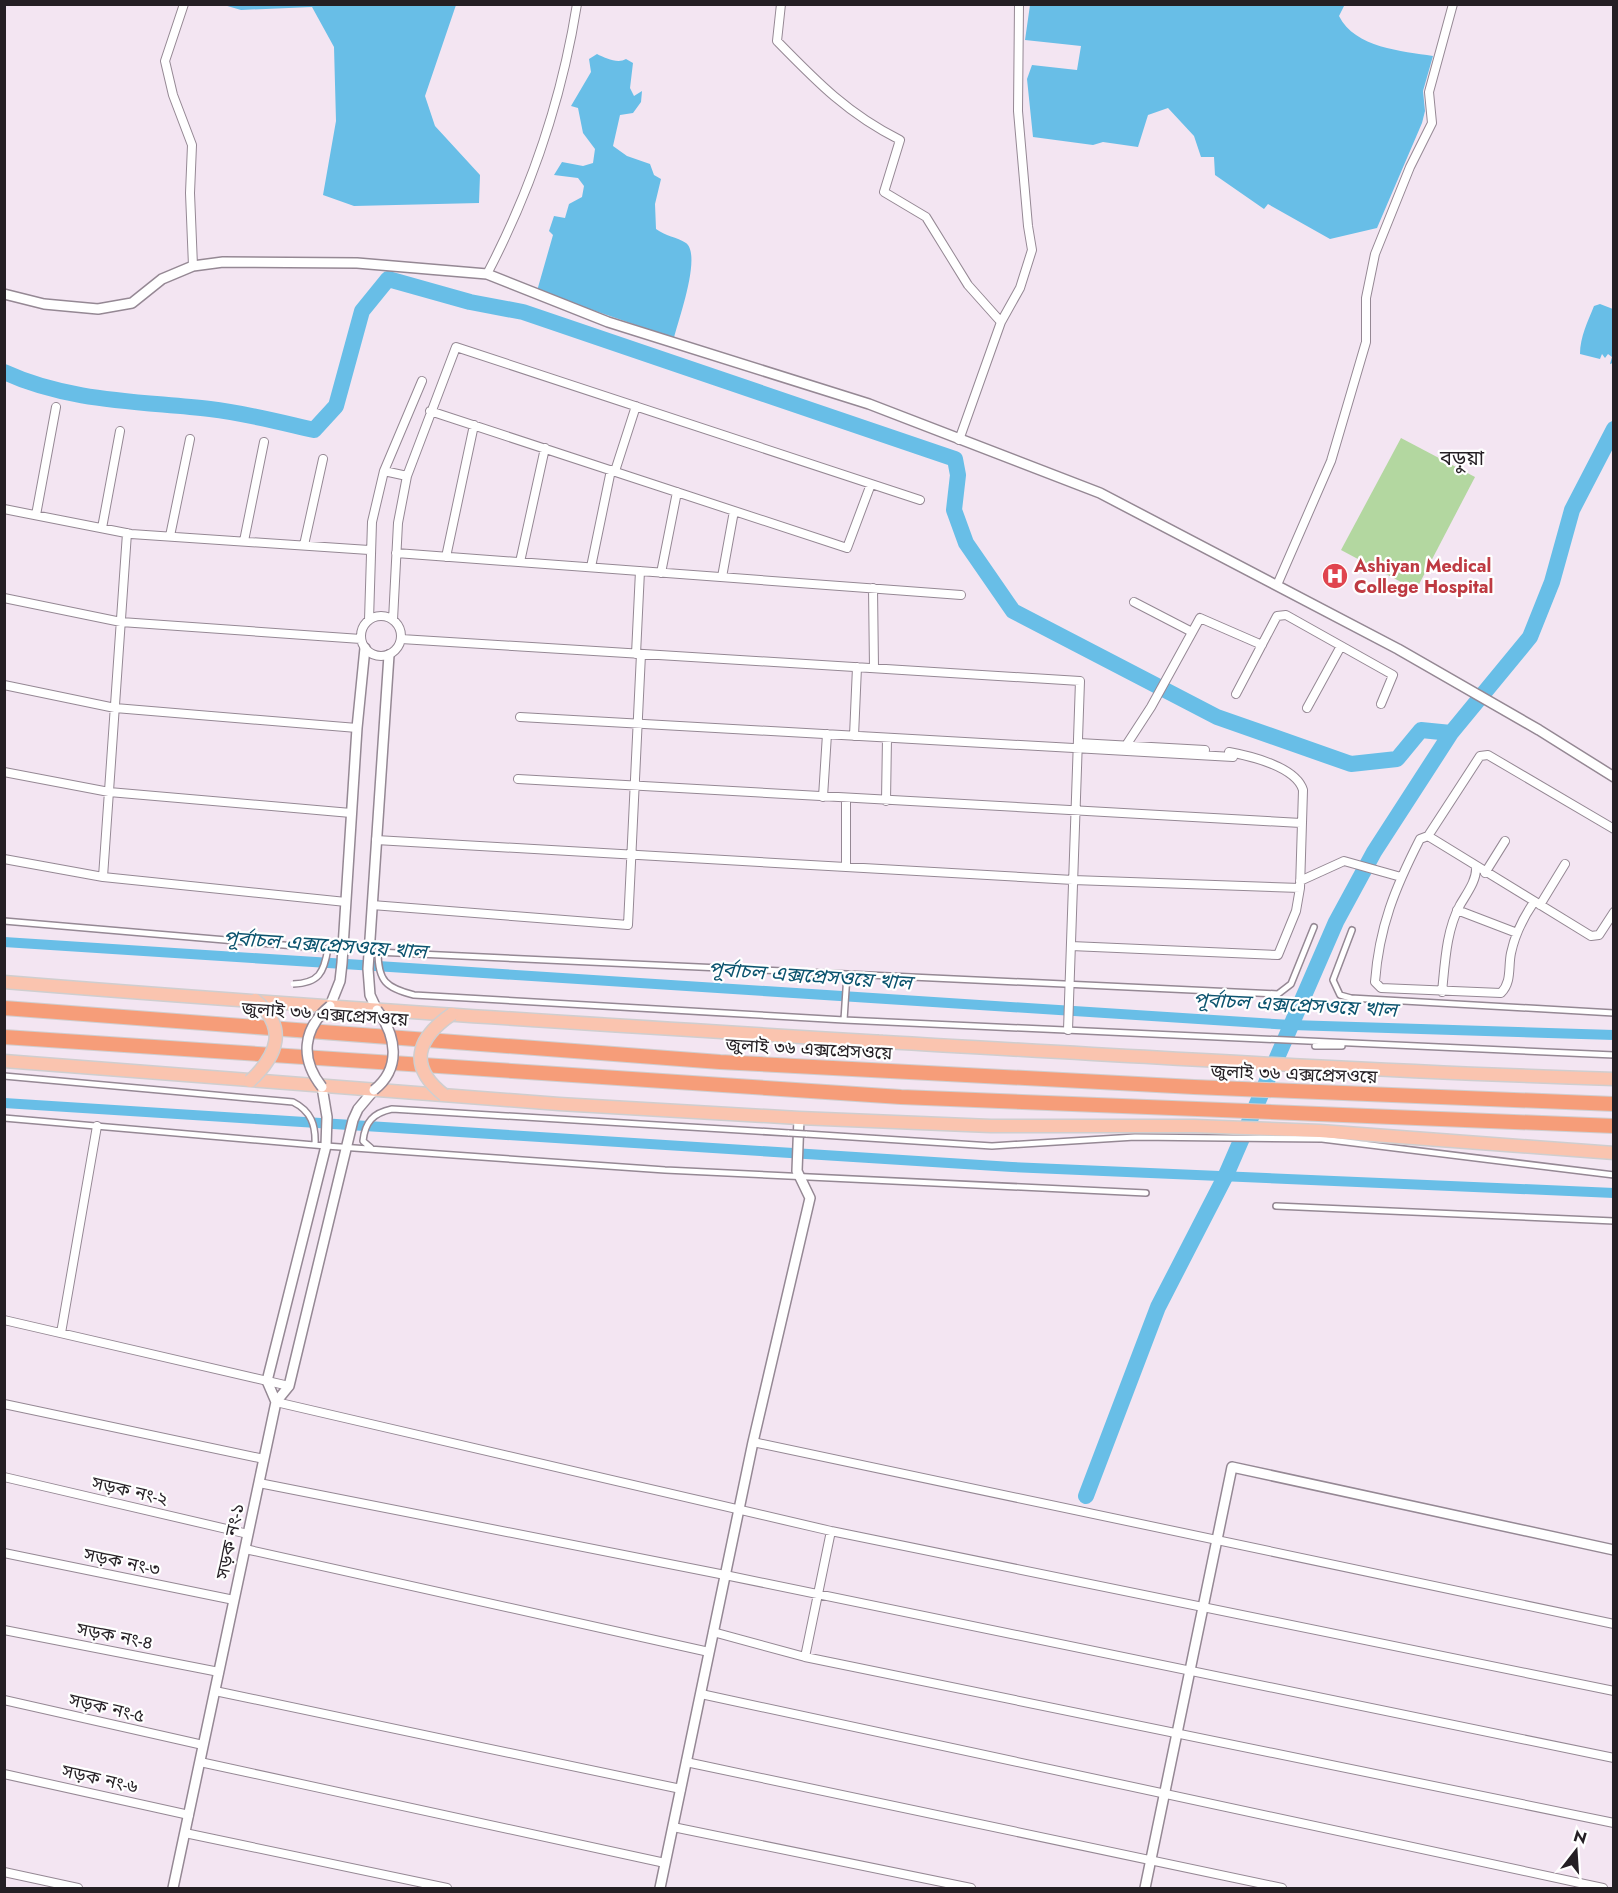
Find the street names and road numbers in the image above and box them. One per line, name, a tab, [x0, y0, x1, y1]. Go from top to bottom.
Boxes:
street label: জুলাই ৩৬ এক্সপ্রেসওয়ে	[240, 995, 410, 1033]
street label: জুলাই ৩৬ এক্সপ্রেসওয়ে	[724, 1032, 894, 1066]
street label: জুলাই ৩৬ এক্সপ্রেসওয়ে	[1209, 1058, 1379, 1090]
street label: সড়ক নং-২	[89, 1469, 171, 1512]
street label: সড়ক নং-১	[209, 1501, 251, 1582]
street label: সড়ক নং-৩	[81, 1541, 163, 1583]
street label: সড়ক নং-৪	[74, 1616, 155, 1656]
street label: সড়ক নং-৫	[66, 1686, 147, 1729]
street label: সড়ক নং-৬	[59, 1757, 141, 1800]

